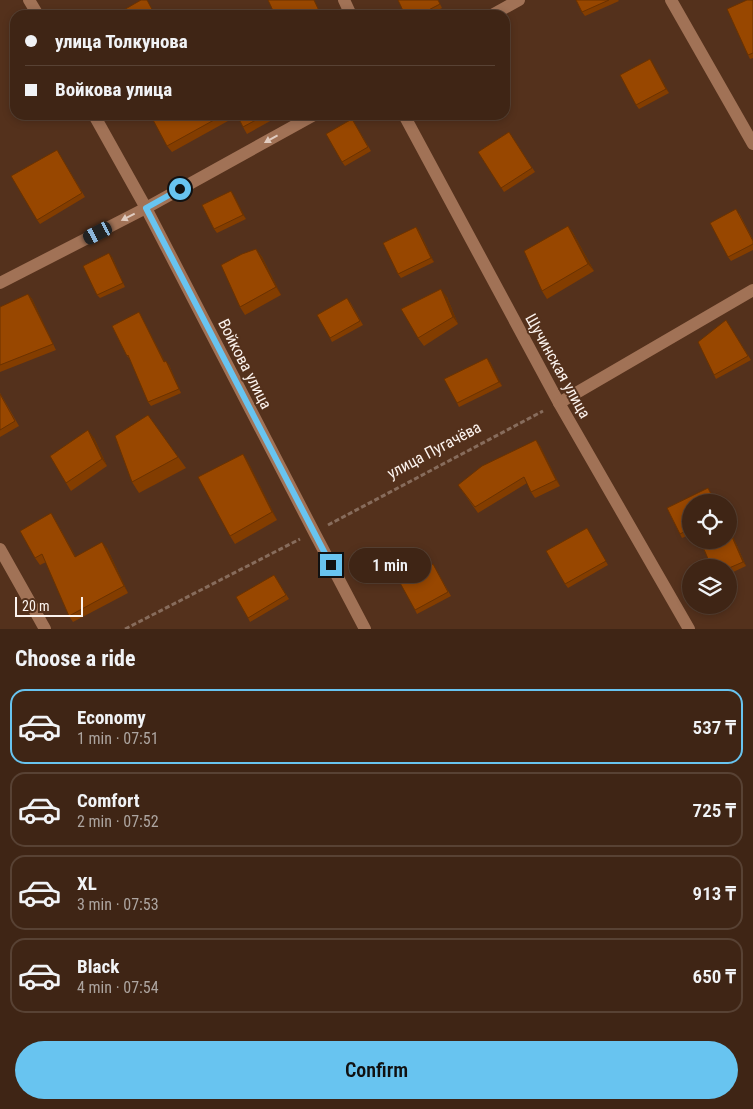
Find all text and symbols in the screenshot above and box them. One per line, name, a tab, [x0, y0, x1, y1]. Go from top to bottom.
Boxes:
text: улица Толкунова	[55, 30, 188, 53]
text: Войкова улица	[55, 78, 172, 101]
one-way arrow	[264, 134, 278, 143]
route start	[169, 178, 191, 200]
one-way arrow	[121, 213, 136, 221]
car	[81, 220, 114, 246]
street label: Щучинская улица	[521, 310, 595, 422]
street label: Войкова улица	[214, 316, 276, 412]
street label: улица Пугачёва	[384, 417, 484, 483]
map controls	[682, 494, 737, 614]
button: locate	[682, 494, 737, 549]
callout: 1 min	[348, 548, 431, 582]
route end	[320, 554, 342, 576]
text: 1 min	[372, 556, 408, 575]
button: layers	[682, 559, 737, 614]
scale bar	[15, 594, 82, 617]
text: 20 m	[22, 598, 50, 614]
text: Choose a ride	[15, 646, 136, 671]
icon: car	[17, 704, 62, 749]
text: Economy	[77, 706, 146, 729]
text: 537 ₸	[693, 716, 736, 739]
text: 1 min · 07:51	[77, 729, 159, 748]
icon: car	[17, 787, 62, 832]
text: Comfort	[77, 789, 140, 812]
text: 725 ₸	[693, 799, 736, 822]
text: 2 min · 07:52	[77, 812, 159, 831]
icon: car	[17, 870, 62, 915]
text: XL	[77, 872, 97, 895]
text: 913 ₸	[693, 882, 736, 905]
text: 3 min · 07:53	[77, 895, 159, 914]
icon: car	[17, 953, 62, 998]
text: Black	[77, 955, 119, 978]
text: 650 ₸	[693, 965, 736, 988]
text: 4 min · 07:54	[77, 978, 159, 997]
button: Confirm	[15, 1041, 738, 1099]

